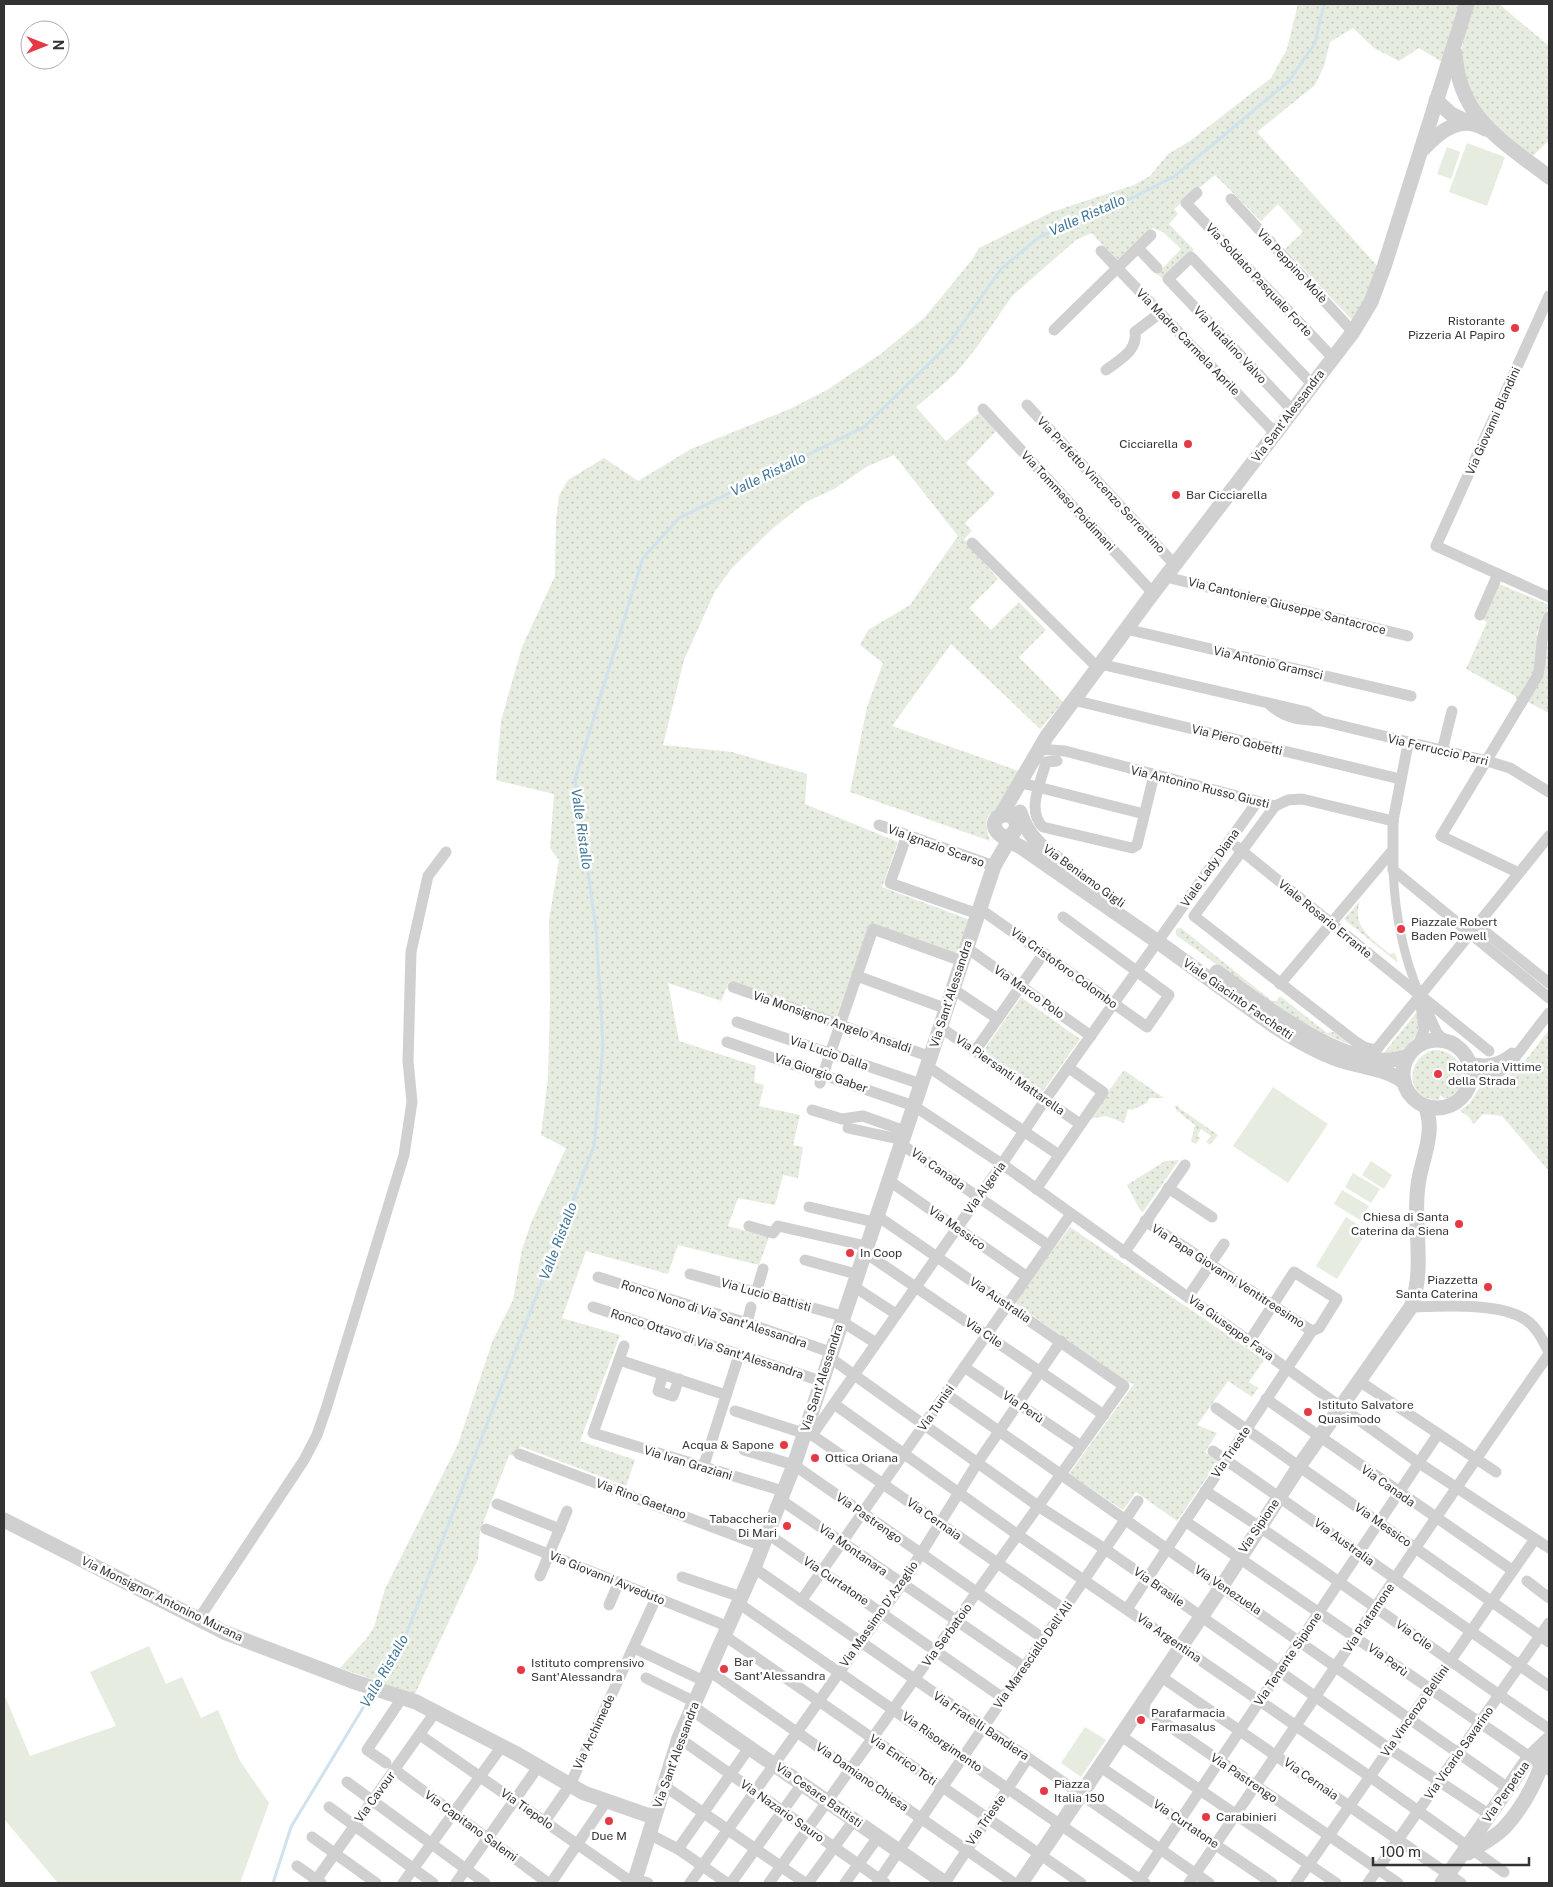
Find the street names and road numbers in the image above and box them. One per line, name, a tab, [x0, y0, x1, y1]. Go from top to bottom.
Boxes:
street label: Via Soldato Pasquale Forte	[1203, 220, 1315, 340]
street label: Via Peppino Molè	[1254, 226, 1330, 306]
street label: Via Madre Carmela Aprile	[1133, 286, 1243, 398]
street label: Via Natalino Valvo	[1191, 303, 1270, 387]
street label: Via Giovanni Blandini	[1463, 365, 1523, 477]
street label: Via Sant'Alessandra	[1249, 367, 1327, 465]
street label: Via Prefetto Vincenzo Serrentino	[1034, 414, 1168, 556]
street label: Via Tommaso Poidimani	[1018, 448, 1118, 554]
street label: Via Cantoniere Giuseppe Santacroce	[1187, 575, 1388, 637]
street label: Via Antonio Gramsci	[1212, 644, 1324, 682]
street label: Via Piero Gobetti	[1190, 722, 1284, 758]
street label: Via Ferruccio Parri	[1386, 732, 1490, 768]
street label: Via Antonino Russo Giusti	[1129, 763, 1271, 811]
street label: Via Ignazio Scarso	[886, 822, 986, 870]
street label: Viale Lady Diana	[1178, 826, 1242, 910]
street label: Via Beniamo Gigli	[1040, 842, 1128, 910]
street label: Viale Rosario Errante	[1275, 877, 1375, 961]
street label: Via Cristoforo Colombo	[1008, 925, 1120, 1012]
street label: Via Sant'Alessandra	[927, 939, 975, 1049]
street label: Viale Giacinto Facchetti	[1180, 956, 1296, 1042]
street label: Via Marco Polo	[991, 962, 1067, 1022]
street label: Via Monsignor Angelo Ansaldi	[751, 988, 913, 1056]
street label: Via Piersanti Mattarella	[953, 1032, 1067, 1118]
street label: Via Lucio Dalla	[788, 1033, 870, 1073]
street label: Via Giorgio Gaber	[772, 1050, 870, 1096]
street label: Via Canada	[908, 1145, 968, 1193]
street label: Via Algeria	[961, 1159, 1009, 1217]
street label: Via Messico	[926, 1203, 988, 1253]
street label: Via Papa Giovanni Ventitreesimo	[1149, 1221, 1307, 1331]
street label: Via Australia	[967, 1274, 1033, 1326]
street label: Via Lucio Battisti	[719, 1275, 813, 1315]
street label: Ronco Nono di Via Sant'Alessandra	[619, 1277, 809, 1351]
street label: Via Giuseppe Fava	[1186, 1292, 1276, 1364]
street label: Ronco Ottavo di Via Sant'Alessandra	[609, 1306, 805, 1382]
street label: Via Cile	[963, 1315, 1006, 1351]
street label: Via Sant'Alessandra	[798, 1323, 846, 1433]
street label: Via Tunisi	[915, 1382, 957, 1434]
street label: Via Perù	[1000, 1388, 1046, 1426]
street label: Via Trieste	[1209, 1423, 1253, 1480]
street label: Via Ivan Graziani	[642, 1443, 734, 1483]
street label: Via Canada	[1358, 1462, 1418, 1510]
street label: Via Rino Gaetano	[594, 1476, 688, 1522]
street label: Via Pastrengo	[833, 1490, 905, 1546]
street label: Via Cernaia	[904, 1495, 964, 1543]
street label: Via Sipione	[1236, 1496, 1282, 1556]
street label: Via Messico	[1352, 1500, 1414, 1550]
street label: Via Australia	[1311, 1516, 1377, 1568]
street label: Via Montanara	[816, 1521, 890, 1579]
street label: Via Giovanni Avveduto	[547, 1548, 667, 1608]
street label: Via Monsignor Antonino Murana	[79, 1554, 245, 1644]
street label: Via Curtatone	[800, 1554, 872, 1608]
street label: Via Massimo D'Azeglio	[837, 1558, 921, 1670]
street label: Via Venezuela	[1192, 1562, 1264, 1618]
street label: Via Brasile	[1131, 1564, 1187, 1610]
street label: Via Platamone	[1341, 1581, 1397, 1655]
street label: Via Maresciallo Dell'Ali	[991, 1599, 1075, 1711]
street label: Via Serbatoio	[919, 1601, 975, 1669]
street label: Via Tenente Sipione	[1251, 1609, 1325, 1708]
street label: Via Argentina	[1134, 1611, 1204, 1665]
street label: Via Cile	[1393, 1617, 1435, 1653]
street label: Via Perù	[1365, 1641, 1411, 1679]
street label: Via Vincenzo Bellini	[1378, 1662, 1452, 1760]
street label: Via Fratelli Bandiera	[930, 1689, 1032, 1763]
street label: Via Archimede	[570, 1692, 618, 1772]
street label: Via Sant'Alessandra	[650, 1700, 702, 1810]
street label: Via Vicario Savarino	[1422, 1704, 1496, 1802]
street label: Via Risorgimento	[899, 1709, 985, 1775]
street label: Via Enrico Toti	[867, 1732, 939, 1788]
street label: Via Damiano Chiesa	[813, 1740, 911, 1814]
street label: Via Pastrengo	[1208, 1750, 1280, 1806]
street label: Via Cernaia	[1281, 1755, 1341, 1803]
street label: Via Perpetua	[1480, 1759, 1532, 1825]
street label: Via Cesare Battisti	[773, 1760, 865, 1830]
street label: Via Cavour	[352, 1769, 398, 1825]
street label: Via Nazario Sauro	[737, 1777, 827, 1845]
street label: Via Tiepolo	[498, 1786, 556, 1833]
street label: Via Capitano Salemi	[422, 1788, 520, 1864]
street label: Via Trieste	[963, 1792, 1009, 1848]
street label: Via Curtatone	[1150, 1797, 1222, 1851]

